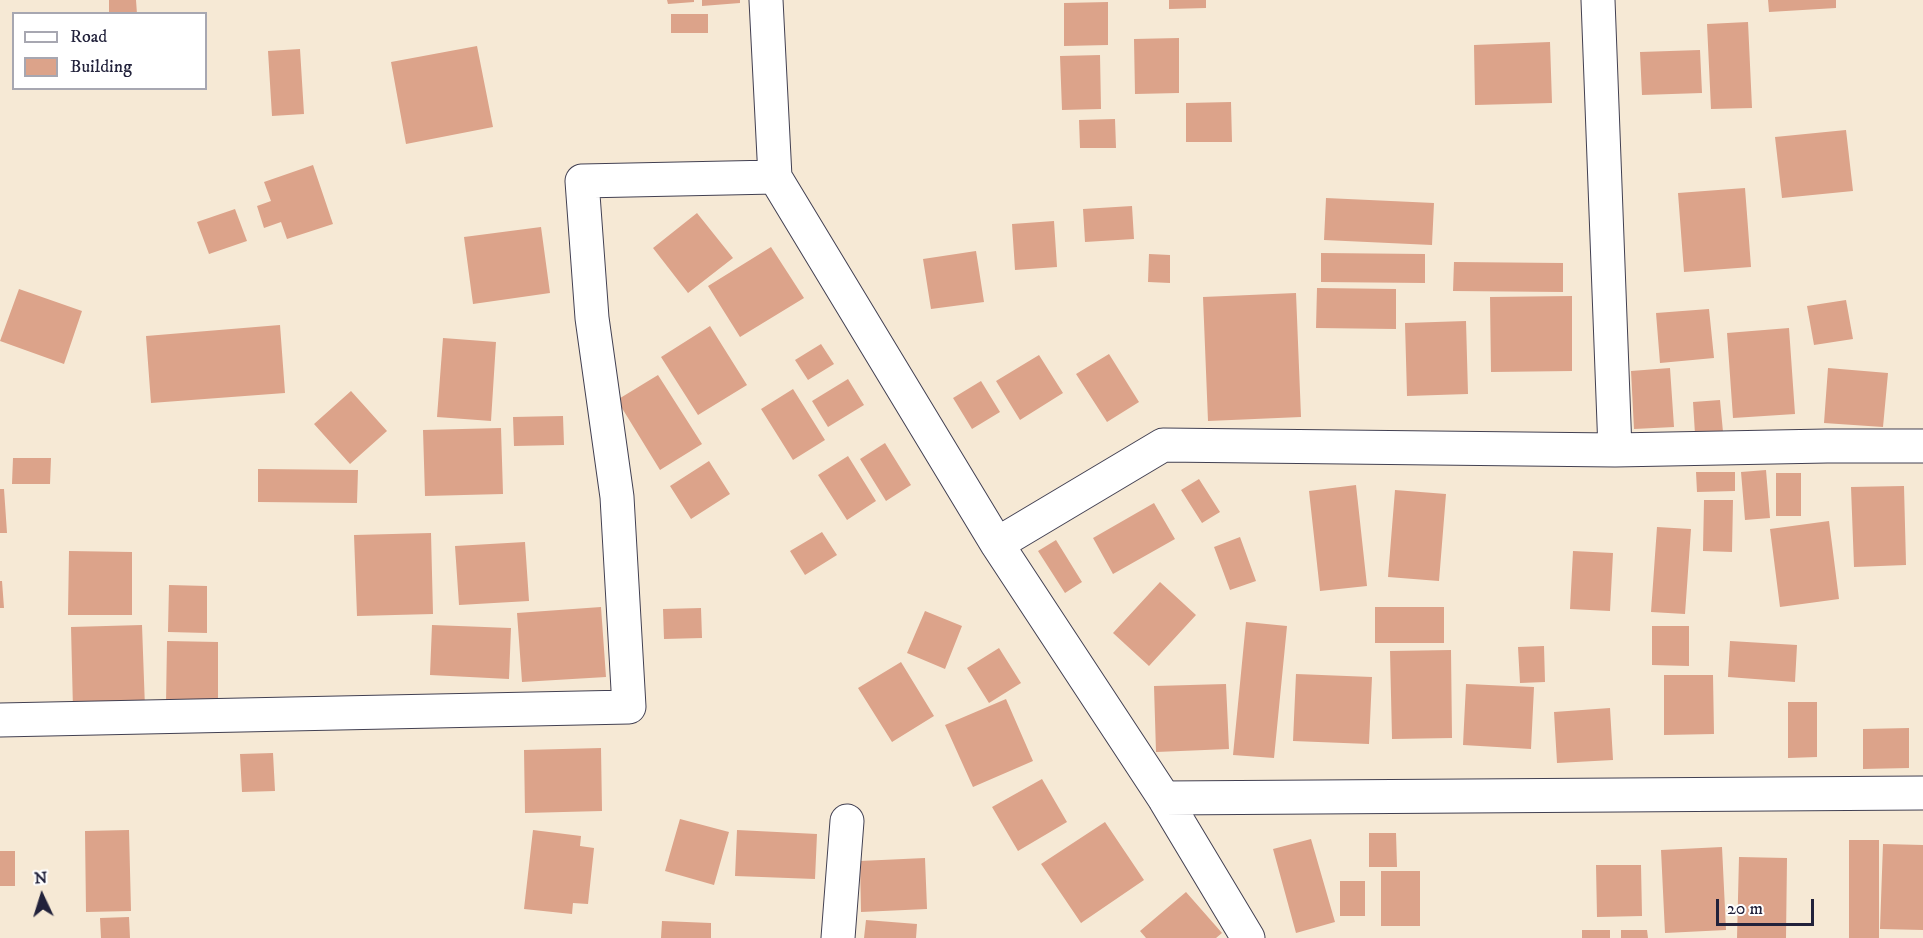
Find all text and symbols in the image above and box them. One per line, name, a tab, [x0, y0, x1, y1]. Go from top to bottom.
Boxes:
legend	[12, 12, 207, 90]
text: Road	[70, 26, 107, 48]
text: Building	[70, 56, 132, 78]
north arrow	[12, 866, 72, 926]
text: N	[33, 868, 48, 888]
scale bar	[1719, 887, 1816, 925]
text: 20 m	[1727, 898, 1763, 920]

